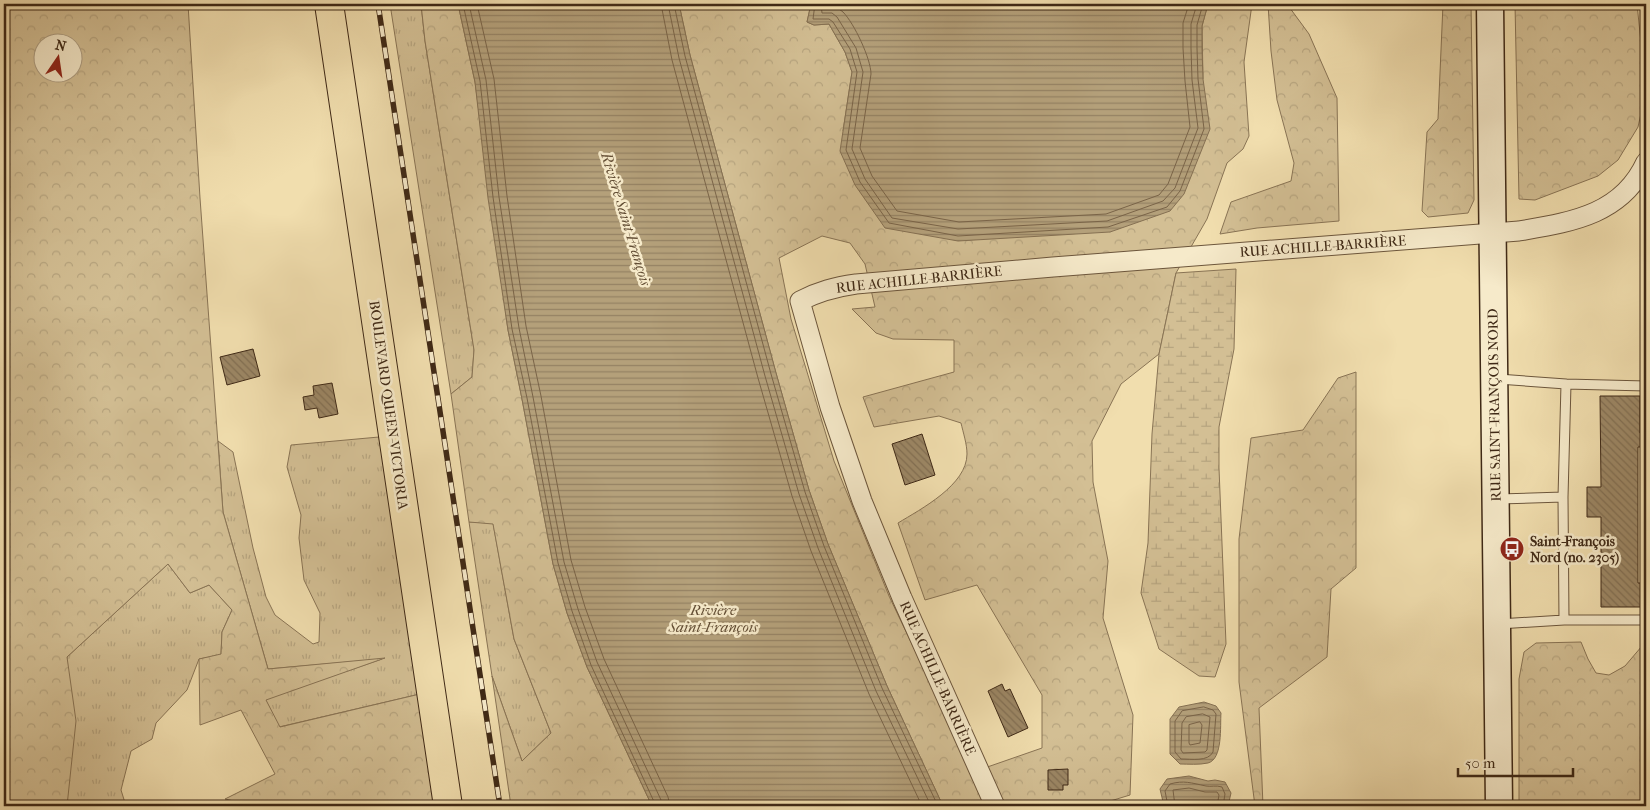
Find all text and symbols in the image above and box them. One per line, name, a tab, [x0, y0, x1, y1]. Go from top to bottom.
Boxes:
north arrow	[32, 32, 82, 82]
text: N	[54, 36, 68, 55]
water label: Rivière Saint-François	[597, 149, 655, 288]
street label: RUE ACHILLE-BARRIÈRE	[1239, 231, 1407, 261]
street label: RUE ACHILLE-BARRIÈRE	[835, 261, 1003, 297]
street label: BOULEVARD QUEEN-VICTORIA	[365, 299, 412, 512]
street label: RUE SAINT-FRANÇOIS NORD	[1484, 308, 1505, 502]
place label: Saint-François Nord (no. 2305)	[1530, 533, 1619, 566]
bus stop icon: Saint-François Nord (no. 2305)	[1499, 536, 1525, 562]
street label: RUE ACHILLE-BARRIÈRE	[896, 598, 980, 758]
water label: Rivière Saint-François	[667, 601, 758, 636]
scale bar	[1458, 745, 1572, 777]
text: 50 m	[1465, 754, 1496, 772]

